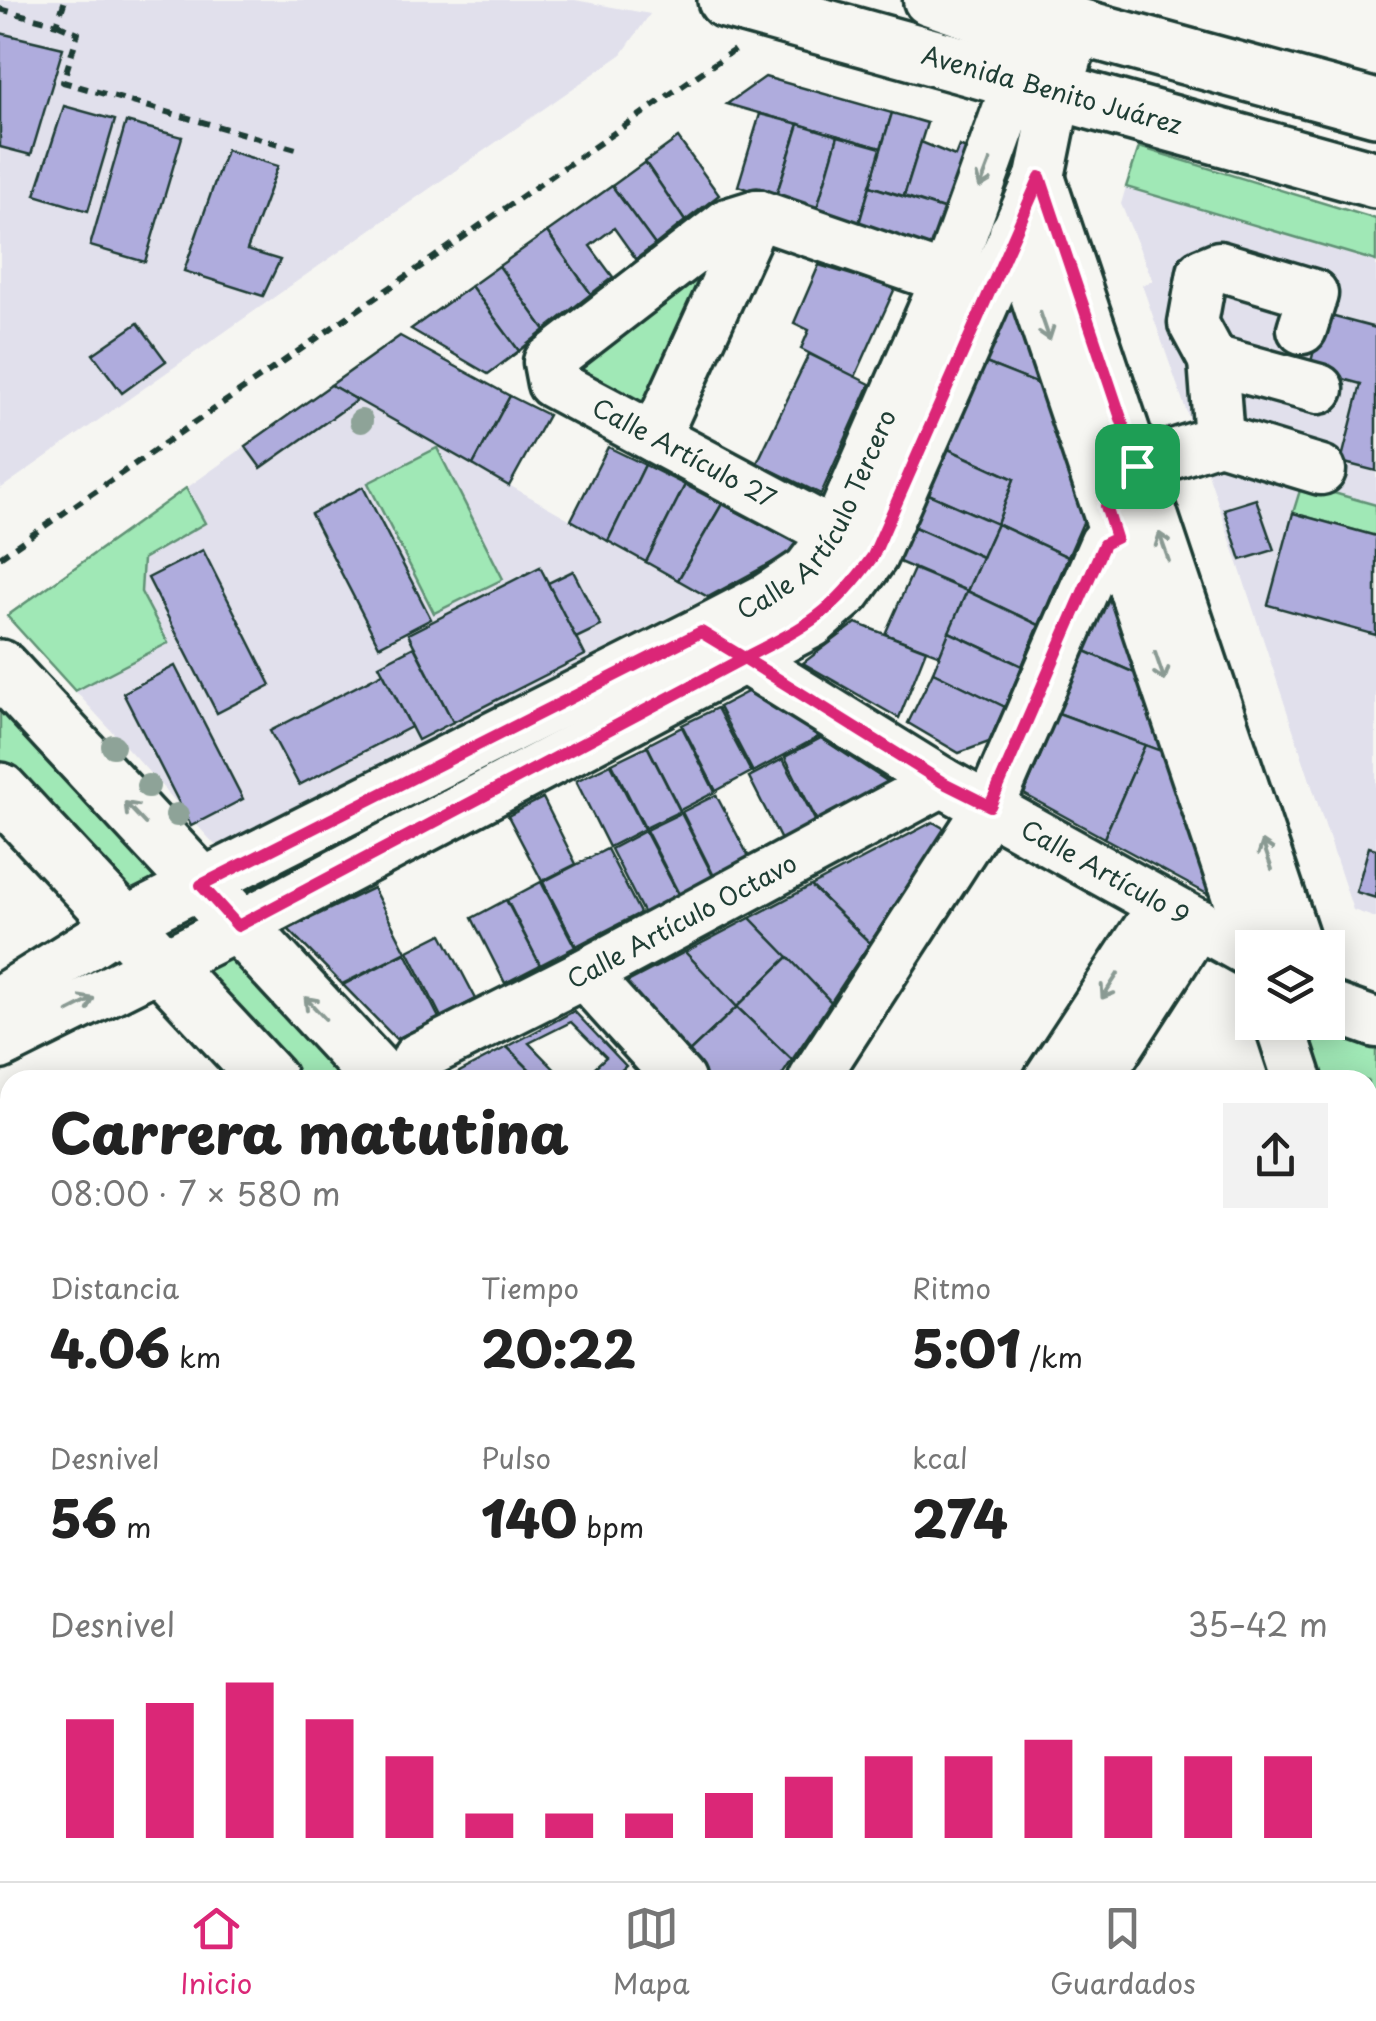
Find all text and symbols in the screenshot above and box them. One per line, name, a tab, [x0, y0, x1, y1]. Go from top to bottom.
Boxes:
street label: Avenida Benito Juárez	[918, 35, 1187, 143]
one-way arrow	[975, 157, 993, 188]
one-way arrow	[1038, 309, 1056, 341]
street label: Calle Artículo 27	[586, 388, 783, 517]
street label: Calle Artículo Tercero	[730, 403, 905, 628]
pin	[1095, 424, 1180, 509]
icon: arrive	[1110, 439, 1165, 494]
one-way arrow	[1154, 532, 1172, 563]
one-way arrow	[1152, 651, 1170, 682]
one-way arrow	[123, 801, 147, 827]
street label: Calle Artículo 9	[1014, 809, 1197, 934]
one-way arrow	[1257, 840, 1275, 871]
street label: Calle Artículo Octavo	[560, 843, 803, 998]
map controls	[1235, 930, 1345, 1040]
button: layers	[1235, 930, 1345, 1040]
one-way arrow	[1099, 972, 1120, 1000]
one-way arrow	[65, 994, 95, 1013]
one-way arrow	[304, 996, 328, 1022]
text: Carrera matutina	[50, 1090, 569, 1173]
button: share	[1223, 1103, 1328, 1208]
text: 08:00 · 7 × 580 m	[50, 1169, 341, 1217]
text: Distancia	[50, 1266, 179, 1309]
text: Tiempo	[481, 1266, 579, 1309]
text: Ritmo	[912, 1266, 991, 1309]
text: 4.06	[50, 1309, 170, 1385]
text: 20:22	[481, 1309, 636, 1385]
text: 5:01	[912, 1309, 1020, 1385]
text: km	[170, 1335, 221, 1378]
text: /km	[1020, 1335, 1083, 1378]
text: Desnivel	[50, 1436, 159, 1479]
text: Pulso	[481, 1436, 551, 1479]
text: kcal	[912, 1436, 968, 1479]
text: 56	[50, 1479, 117, 1555]
text: 140	[481, 1479, 577, 1555]
text: 274	[912, 1479, 1008, 1555]
text: m	[117, 1505, 152, 1548]
text: bpm	[577, 1505, 644, 1548]
text: Desnivel	[50, 1600, 175, 1648]
text: 35–42 m	[1188, 1600, 1328, 1648]
tab: Inicio	[180, 1901, 252, 2004]
tab: Mapa	[613, 1901, 690, 2004]
tab: Guardados	[1050, 1901, 1196, 2004]

